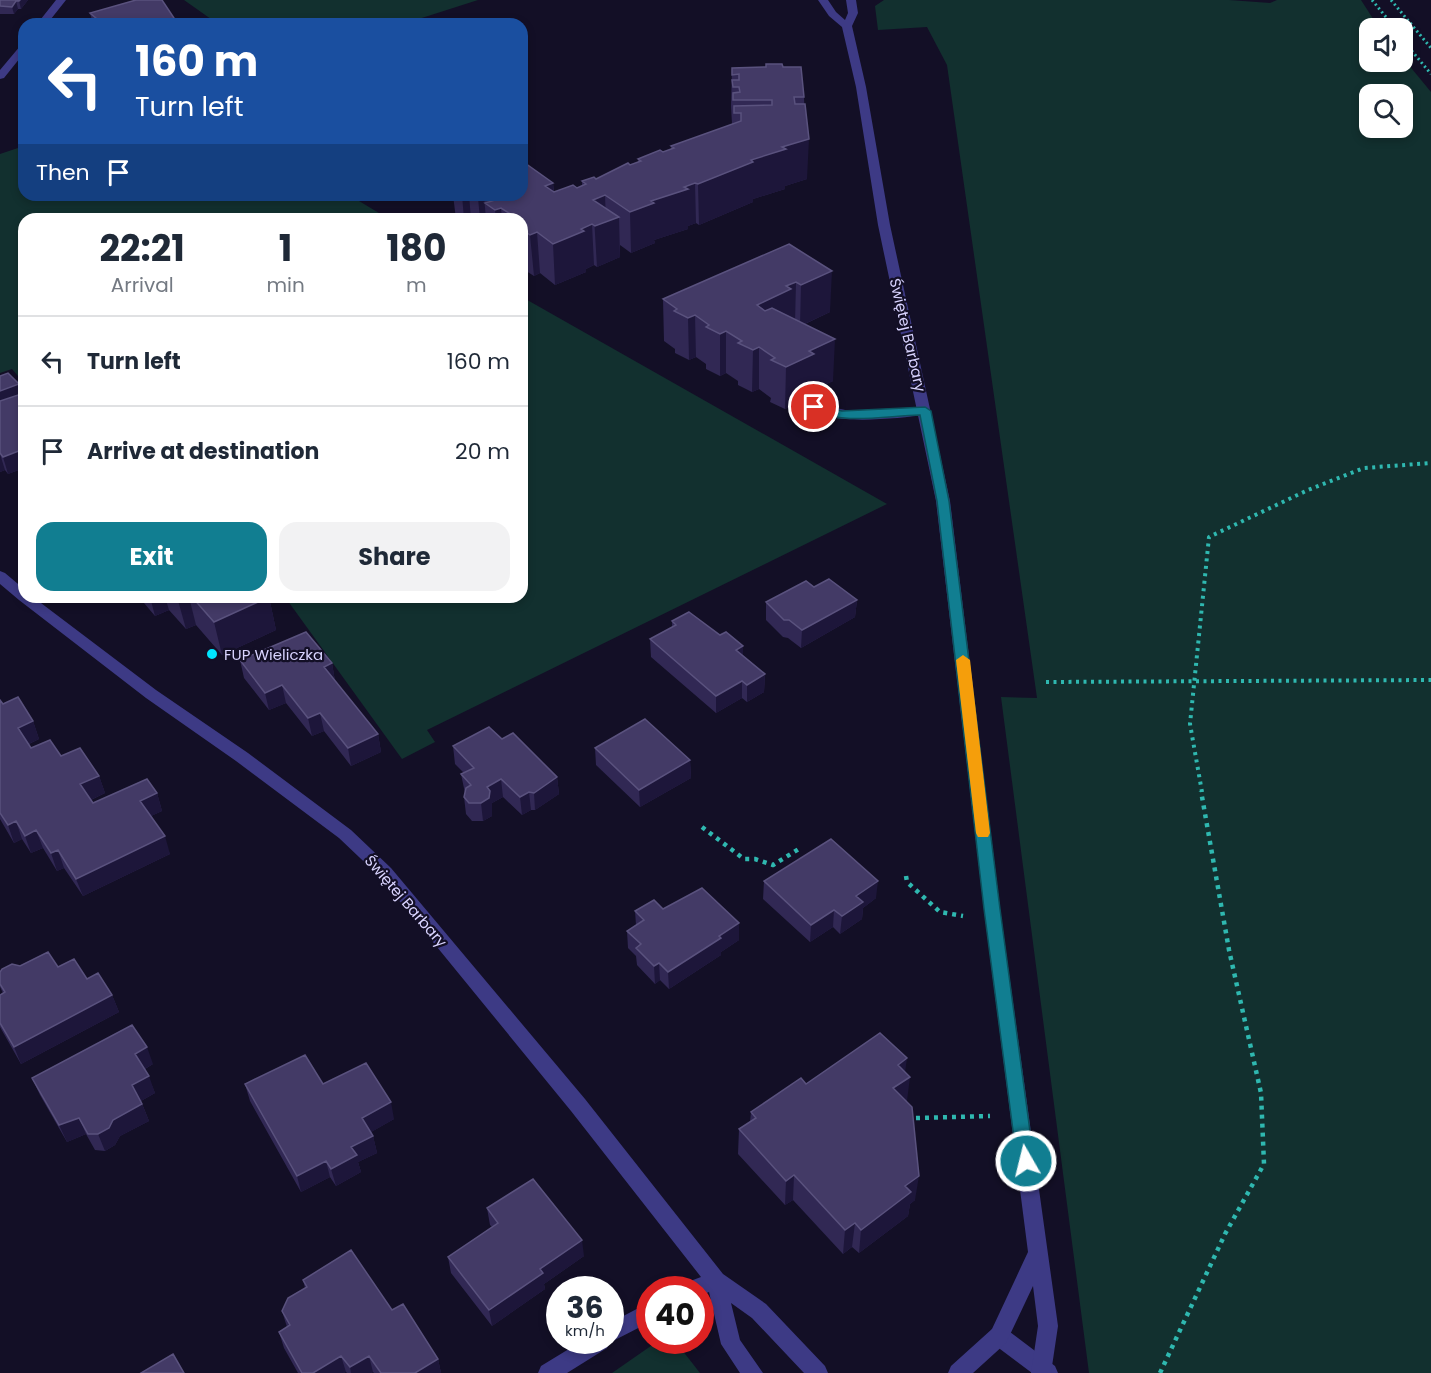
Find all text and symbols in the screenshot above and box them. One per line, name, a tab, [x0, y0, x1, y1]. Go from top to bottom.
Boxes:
map controls	[1359, 18, 1413, 138]
button: sound	[1359, 18, 1413, 72]
text: 160 m	[135, 32, 258, 91]
icon: left	[36, 42, 114, 120]
button: search	[1359, 84, 1413, 138]
text: Turn left	[135, 88, 244, 125]
icon: arrive	[102, 156, 135, 189]
text: Then	[36, 157, 90, 188]
text: 22:21	[99, 223, 185, 274]
text: 1	[279, 223, 292, 274]
text: 180	[386, 223, 447, 274]
text: Arrival	[111, 271, 174, 299]
text: min	[266, 271, 305, 299]
text: m	[406, 271, 427, 299]
street label: Świętej Barbary	[885, 276, 931, 394]
icon: left	[36, 345, 69, 378]
text: Turn left	[87, 346, 181, 377]
text: 160 m	[447, 346, 510, 377]
pin	[788, 381, 839, 432]
icon: arrive	[797, 390, 830, 423]
icon: arrive	[36, 435, 69, 468]
text: Arrive at destination	[87, 436, 319, 467]
text: 20 m	[455, 436, 510, 467]
button: Exit	[36, 522, 267, 591]
button: Share	[279, 522, 510, 591]
place label: FUP Wieliczka	[224, 644, 323, 665]
marker: FUP Wieliczka	[205, 647, 219, 661]
street label: Świętej Barbary	[360, 850, 452, 952]
position arrow	[994, 1129, 1058, 1193]
speed limit sign: 40	[636, 1276, 714, 1354]
text: 36	[566, 1286, 604, 1329]
text: km/h	[565, 1320, 605, 1341]

